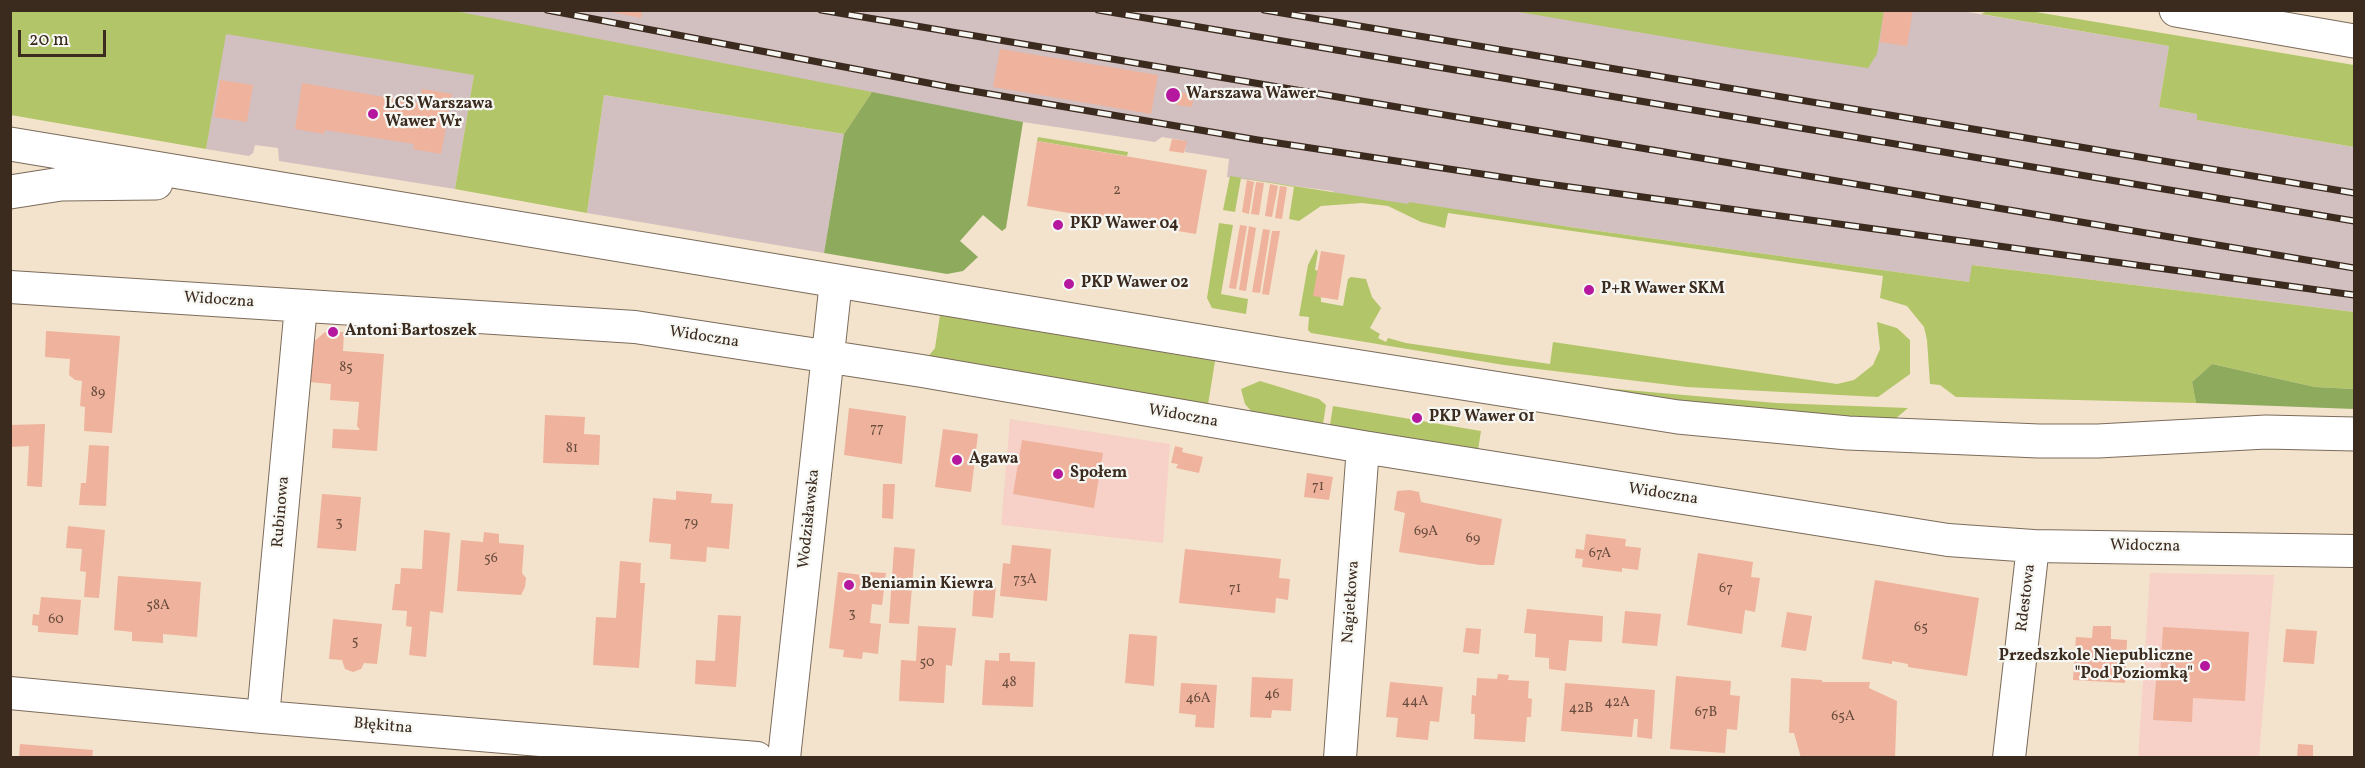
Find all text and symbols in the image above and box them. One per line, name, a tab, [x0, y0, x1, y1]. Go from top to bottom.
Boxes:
scale bar	[21, 18, 110, 56]
text: 20 m	[29, 28, 69, 53]
place label: Warszawa Wawer	[1186, 85, 1316, 105]
marker: Warszawa Wawer	[1164, 86, 1182, 104]
place label: LCS Warszawa Wawer Wr	[385, 95, 493, 133]
marker: LCS Warszawa Wawer Wr	[366, 107, 380, 121]
house number: 2	[1113, 183, 1121, 199]
place label: PKP Wawer 04	[1070, 215, 1179, 235]
marker: PKP Wawer 04	[1051, 218, 1065, 232]
place label: PKP Wawer 02	[1081, 274, 1189, 294]
marker: PKP Wawer 02	[1062, 277, 1076, 291]
place label: P+R Wawer SKM	[1601, 280, 1725, 300]
marker: P+R Wawer SKM	[1582, 283, 1596, 297]
street label: Widoczna	[183, 289, 255, 313]
place label: Antoni Bartoszek	[345, 322, 477, 342]
street label: Widoczna	[668, 323, 740, 353]
marker: Antoni Bartoszek	[326, 325, 340, 339]
house number: 85	[339, 360, 353, 376]
house number: 89	[91, 385, 105, 401]
street label: Widoczna	[1147, 401, 1219, 433]
place label: PKP Wawer 01	[1429, 408, 1535, 428]
marker: PKP Wawer 01	[1410, 411, 1424, 425]
house number: 77	[870, 421, 884, 437]
house number: 81	[566, 441, 578, 457]
place label: Agawa	[969, 450, 1019, 470]
marker: Agawa	[950, 453, 964, 467]
place label: Społem	[1070, 464, 1127, 484]
marker: Społem	[1051, 467, 1065, 481]
street label: Wodzisławska	[795, 468, 825, 570]
street label: Rubinowa	[269, 475, 295, 549]
house number: 71	[1312, 479, 1324, 495]
street label: Widoczna	[1627, 480, 1699, 510]
house number: 3	[335, 515, 343, 531]
house number: 79	[684, 515, 698, 531]
house number: 69A	[1414, 524, 1438, 540]
house number: 69	[1466, 531, 1480, 547]
street label: Widoczna	[2110, 537, 2180, 557]
house number: 67A	[1589, 546, 1611, 562]
house number: 56	[484, 551, 498, 567]
street label: Nagietkowa	[1340, 560, 1364, 644]
street label: Rdestowa	[2013, 563, 2041, 633]
house number: 73A	[1013, 572, 1037, 588]
place label: Beniamin Kiewra	[861, 575, 994, 595]
marker: Beniamin Kiewra	[842, 578, 856, 592]
house number: 71	[1229, 581, 1241, 597]
house number: 67	[1719, 581, 1733, 597]
house number: 58A	[146, 598, 170, 614]
house number: 3	[848, 606, 856, 622]
house number: 60	[48, 612, 64, 628]
house number: 65	[1914, 620, 1928, 636]
house number: 5	[352, 634, 358, 650]
place label: Przedszkole Niepubliczne "Pod Poziomką"	[1999, 647, 2193, 685]
house number: 50	[920, 655, 934, 671]
marker: Przedszkole Niepubliczne "Pod Poziomką"	[2198, 659, 2212, 673]
house number: 48	[1001, 675, 1017, 691]
house number: 46	[1264, 687, 1280, 703]
house number: 46A	[1185, 691, 1211, 707]
house number: 44A	[1402, 694, 1428, 710]
house number: 42A	[1604, 695, 1630, 711]
house number: 42B	[1569, 701, 1593, 717]
house number: 67B	[1695, 705, 1717, 721]
house number: 65A	[1831, 709, 1855, 725]
street label: Błękitna	[353, 715, 413, 739]

